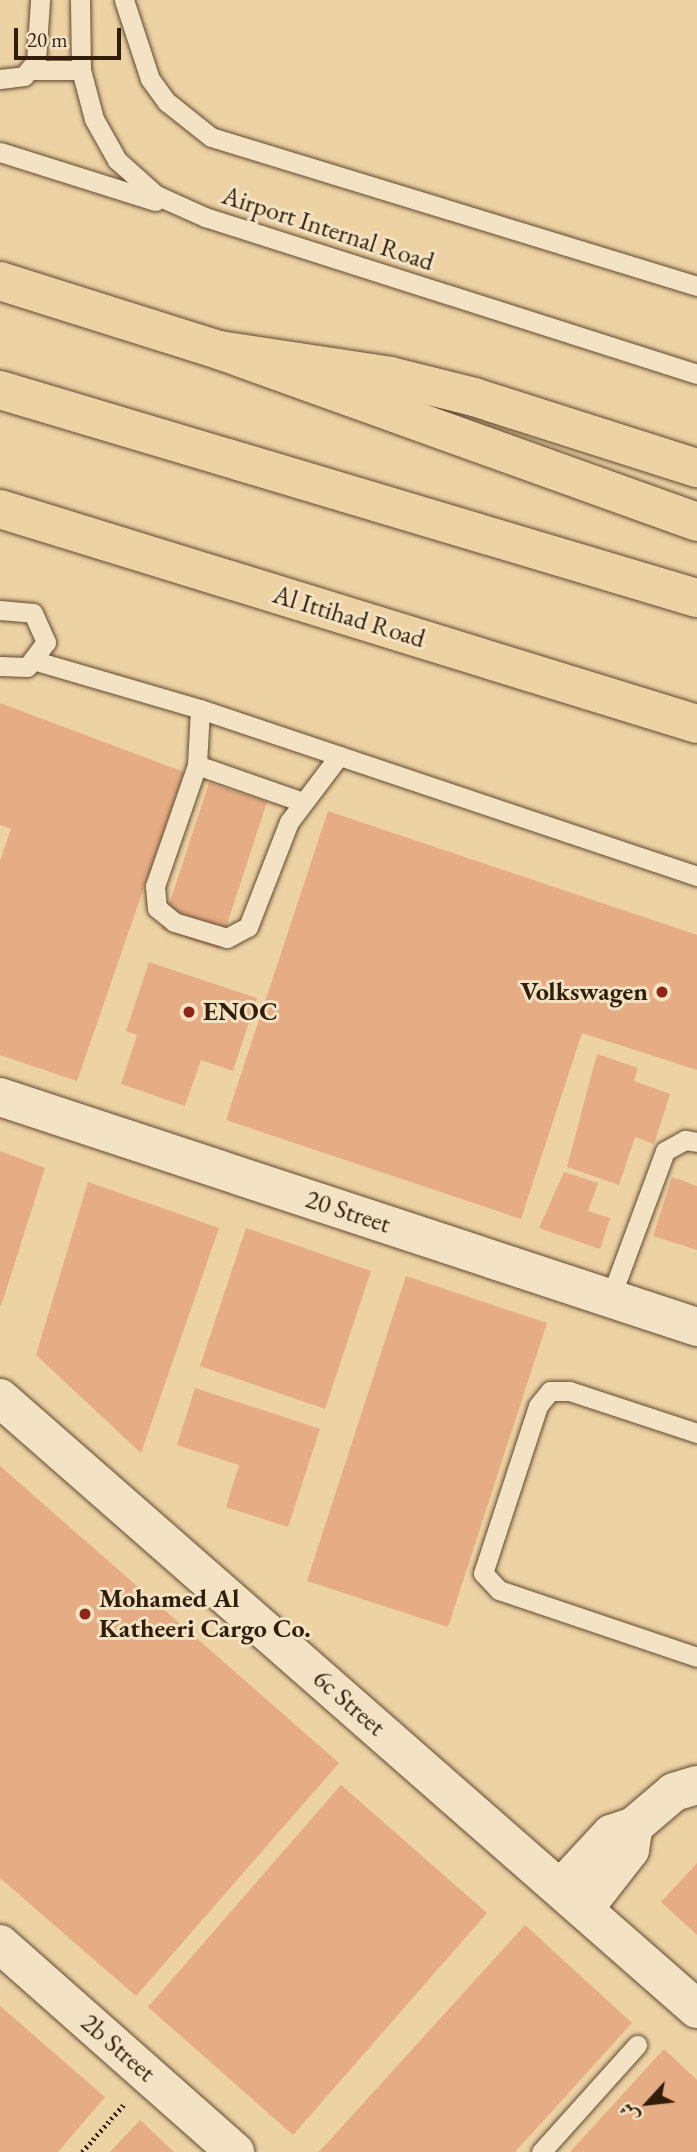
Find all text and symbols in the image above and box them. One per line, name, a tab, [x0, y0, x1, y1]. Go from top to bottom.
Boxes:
scale bar	[18, 14, 124, 58]
text: 20 m	[27, 26, 68, 53]
street label: Airport Internal Road	[218, 180, 438, 278]
street label: Al Ittihad Road	[269, 579, 429, 655]
place label: Volkswagen	[520, 976, 648, 1008]
marker: Volkswagen	[654, 984, 670, 1000]
place label: ENOC	[203, 996, 278, 1028]
marker: ENOC	[181, 1004, 197, 1020]
street label: 20 Street	[302, 1184, 394, 1240]
place label: Mohamed Al Katheeri Cargo Co.	[99, 1583, 311, 1644]
marker: Mohamed Al Katheeri Cargo Co.	[77, 1606, 93, 1622]
street label: 6c Street	[307, 1663, 391, 1743]
street label: 2b Street	[74, 2007, 162, 2089]
north arrow	[613, 2068, 683, 2138]
text: ش	[613, 2099, 644, 2127]

